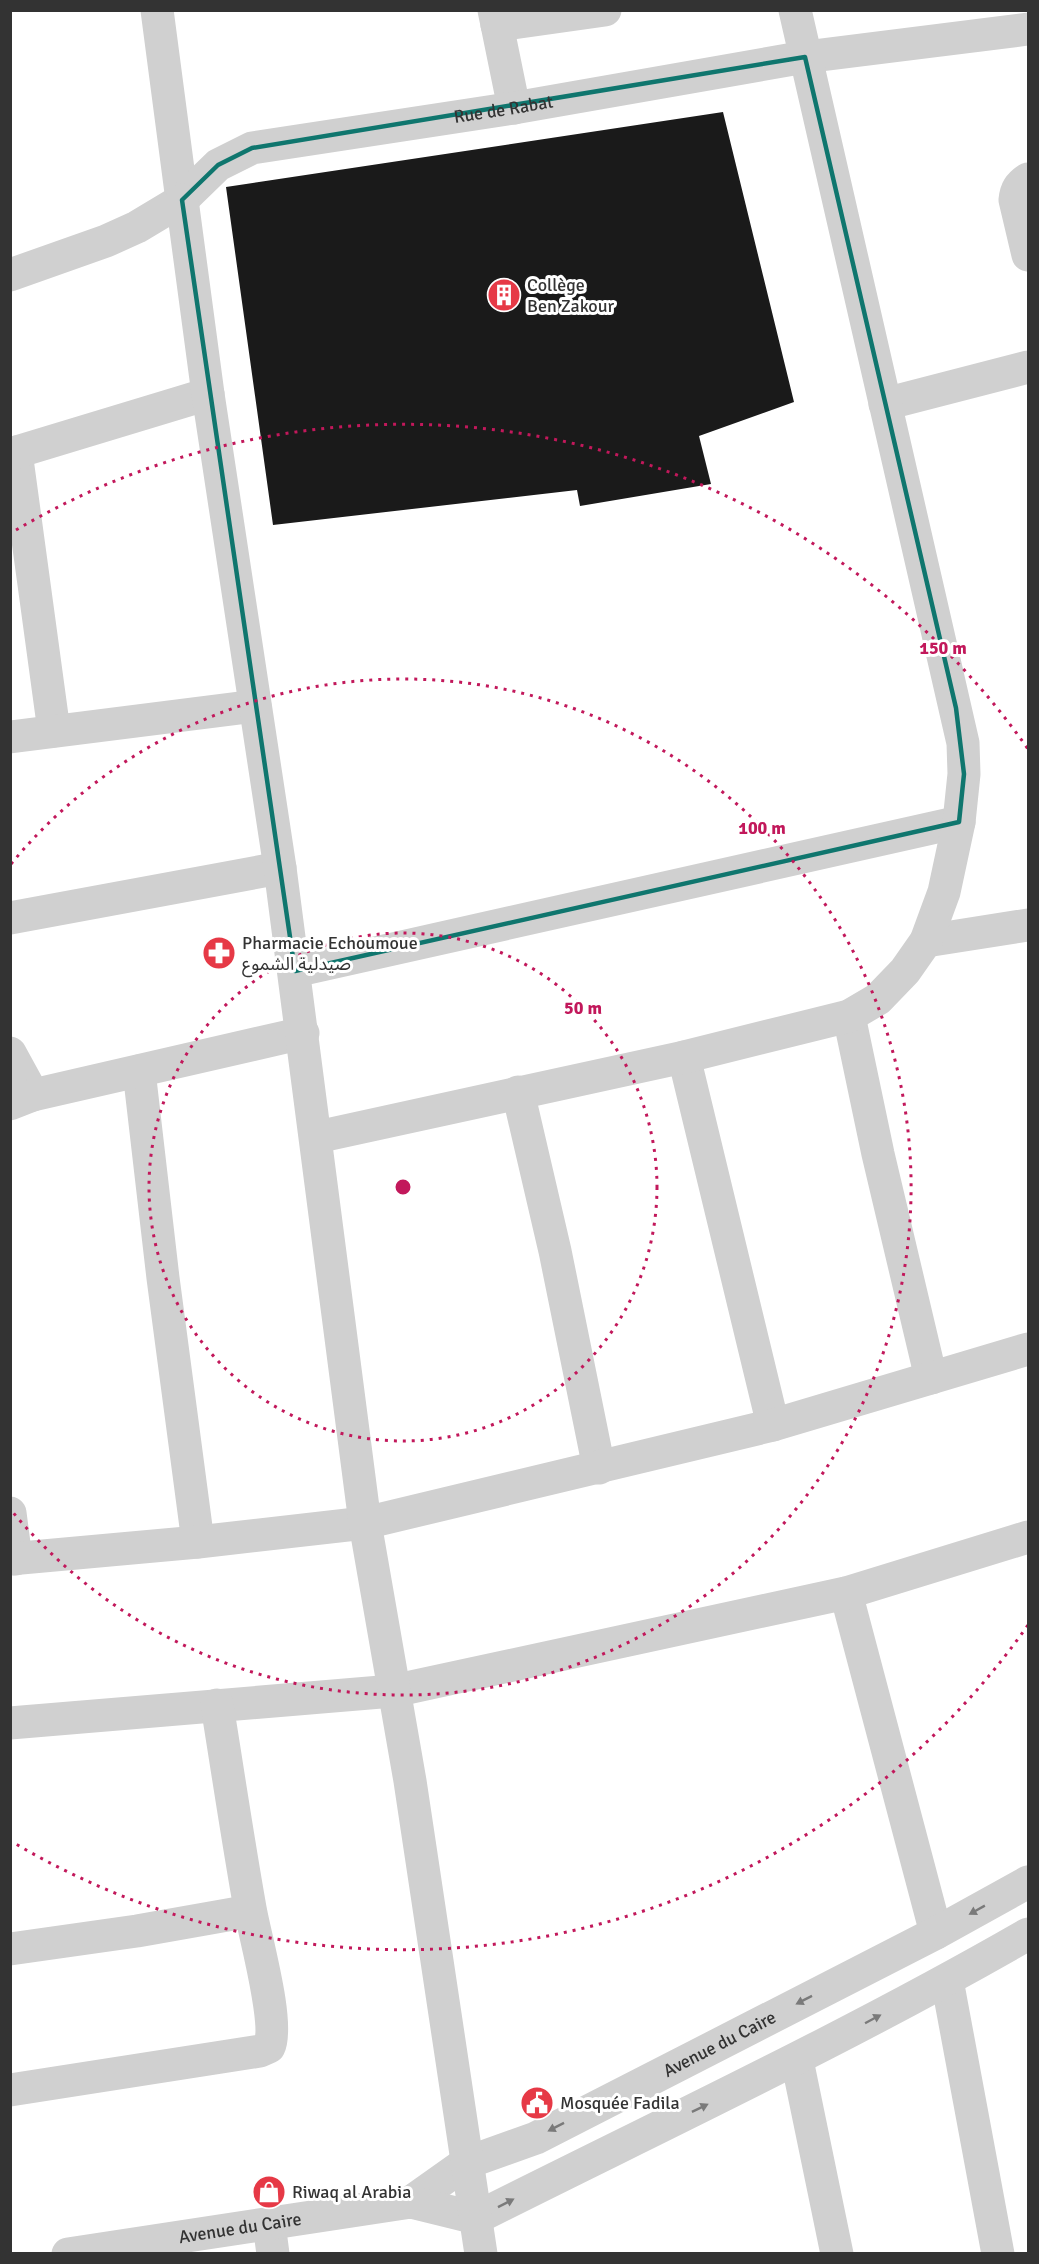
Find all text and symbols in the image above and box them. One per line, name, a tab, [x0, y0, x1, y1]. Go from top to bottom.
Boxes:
street label: Rue de Rabat	[452, 90, 555, 128]
place label: Collège Ben Zakour	[527, 274, 615, 317]
building icon: Collège Ben Zakour	[486, 277, 522, 313]
text: 150 m	[919, 637, 967, 659]
text: 100 m	[738, 817, 786, 839]
place label: Pharmacie Echoumoue صيدلية الشموع	[242, 932, 418, 978]
pharmacy icon: Pharmacie Echoumoue صيدلية الشموع	[201, 935, 237, 971]
text: 50 m	[564, 997, 602, 1019]
centre of rings	[393, 1177, 413, 1197]
one-way arrow	[968, 1905, 985, 1915]
one-way arrow	[796, 1995, 813, 2005]
street label: Avenue du Caire	[659, 2006, 780, 2082]
one-way arrow	[865, 2015, 882, 2024]
public building icon: Mosquée Fadila	[519, 2085, 555, 2121]
place label: Mosquée Fadila	[560, 2092, 680, 2114]
one-way arrow	[691, 2103, 708, 2112]
one-way arrow	[547, 2122, 565, 2132]
shop icon: Riwaq al Arabia	[251, 2174, 287, 2210]
place label: Riwaq al Arabia	[292, 2181, 411, 2203]
one-way arrow	[497, 2199, 514, 2208]
street label: Avenue du Caire	[177, 2208, 303, 2248]

